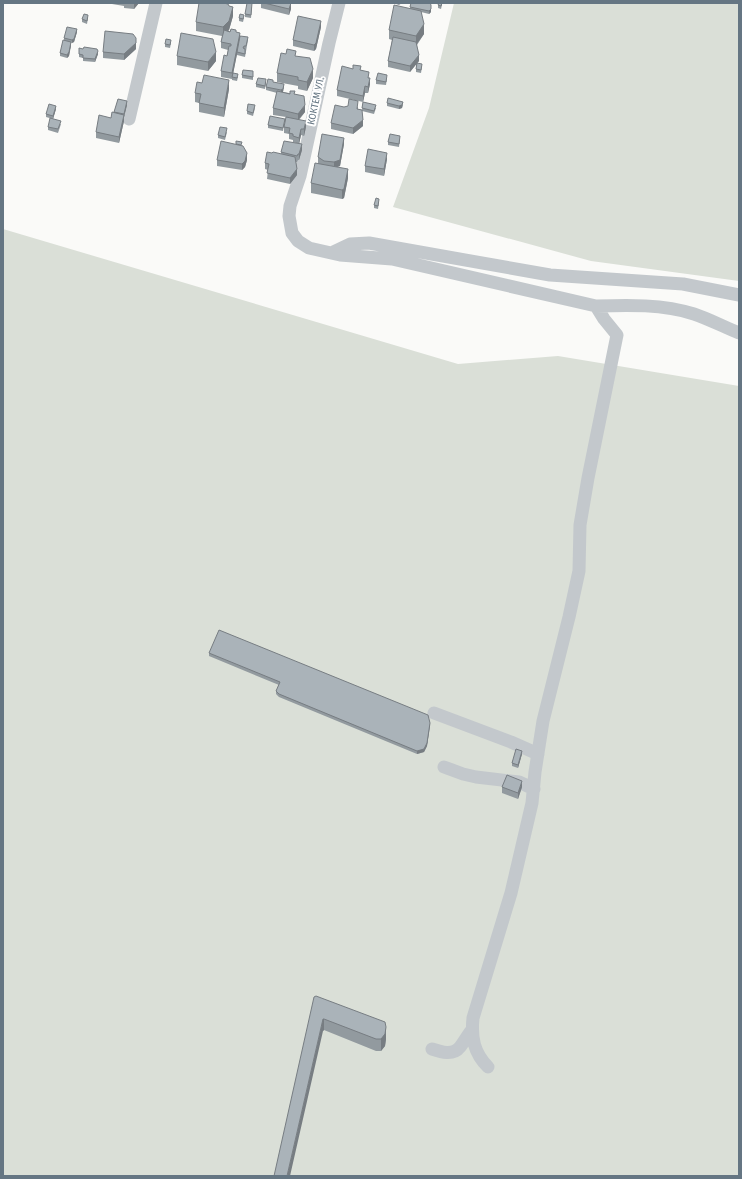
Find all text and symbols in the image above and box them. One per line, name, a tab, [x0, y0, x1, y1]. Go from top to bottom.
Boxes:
street label: КОКТЕМ УЛ.	[305, 76, 327, 126]

